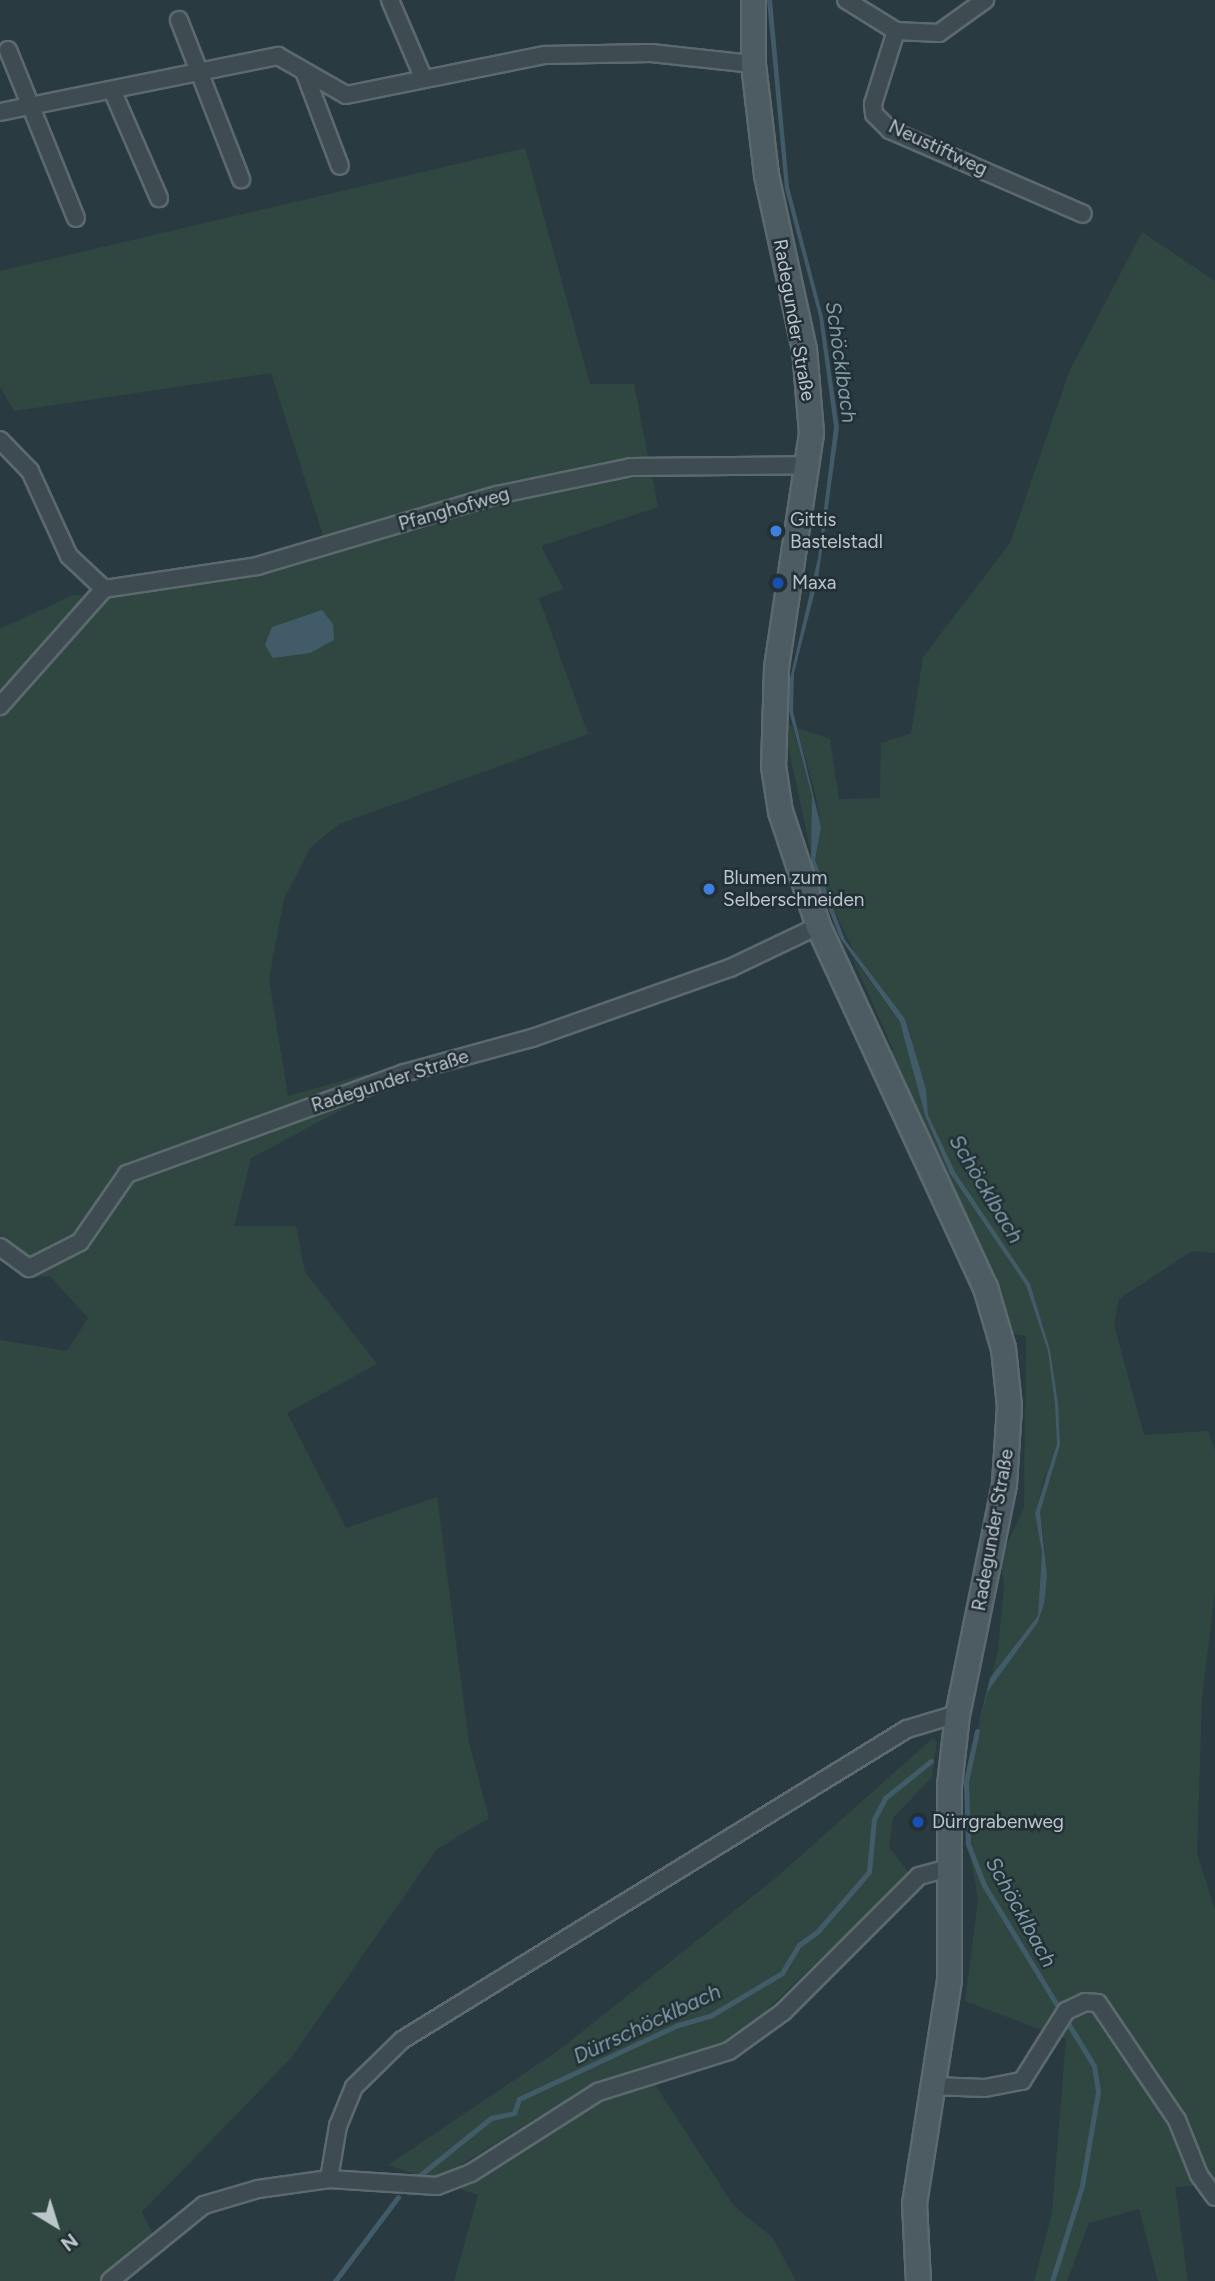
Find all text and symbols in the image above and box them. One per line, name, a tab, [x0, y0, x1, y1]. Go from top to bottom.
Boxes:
street label: Neustiftweg	[885, 115, 991, 181]
street label: Radegunder Straße	[769, 237, 819, 403]
water label: Schöcklbach	[820, 300, 862, 424]
street label: Pfanghofweg	[396, 482, 512, 536]
place label: Gittis Bastelstadl	[790, 509, 883, 553]
marker: Gittis Bastelstadl	[768, 523, 784, 539]
place label: Maxa	[792, 572, 836, 594]
marker: Maxa	[770, 575, 786, 591]
place label: Blumen zum Selberschneiden	[723, 867, 864, 911]
marker: Blumen zum Selberschneiden	[701, 881, 717, 897]
street label: Radegunder Straße	[308, 1045, 472, 1117]
water label: Schöcklbach	[944, 1130, 1028, 1248]
street label: Radegunder Straße	[968, 1447, 1018, 1613]
place label: Dürrgrabenweg	[932, 1811, 1064, 1833]
marker: Dürrgrabenweg	[910, 1814, 926, 1830]
water label: Schöcklbach	[980, 1852, 1062, 1972]
water label: Dürrschöcklbach	[569, 1979, 725, 2069]
north arrow	[21, 2190, 91, 2260]
text: N	[56, 2228, 82, 2256]

